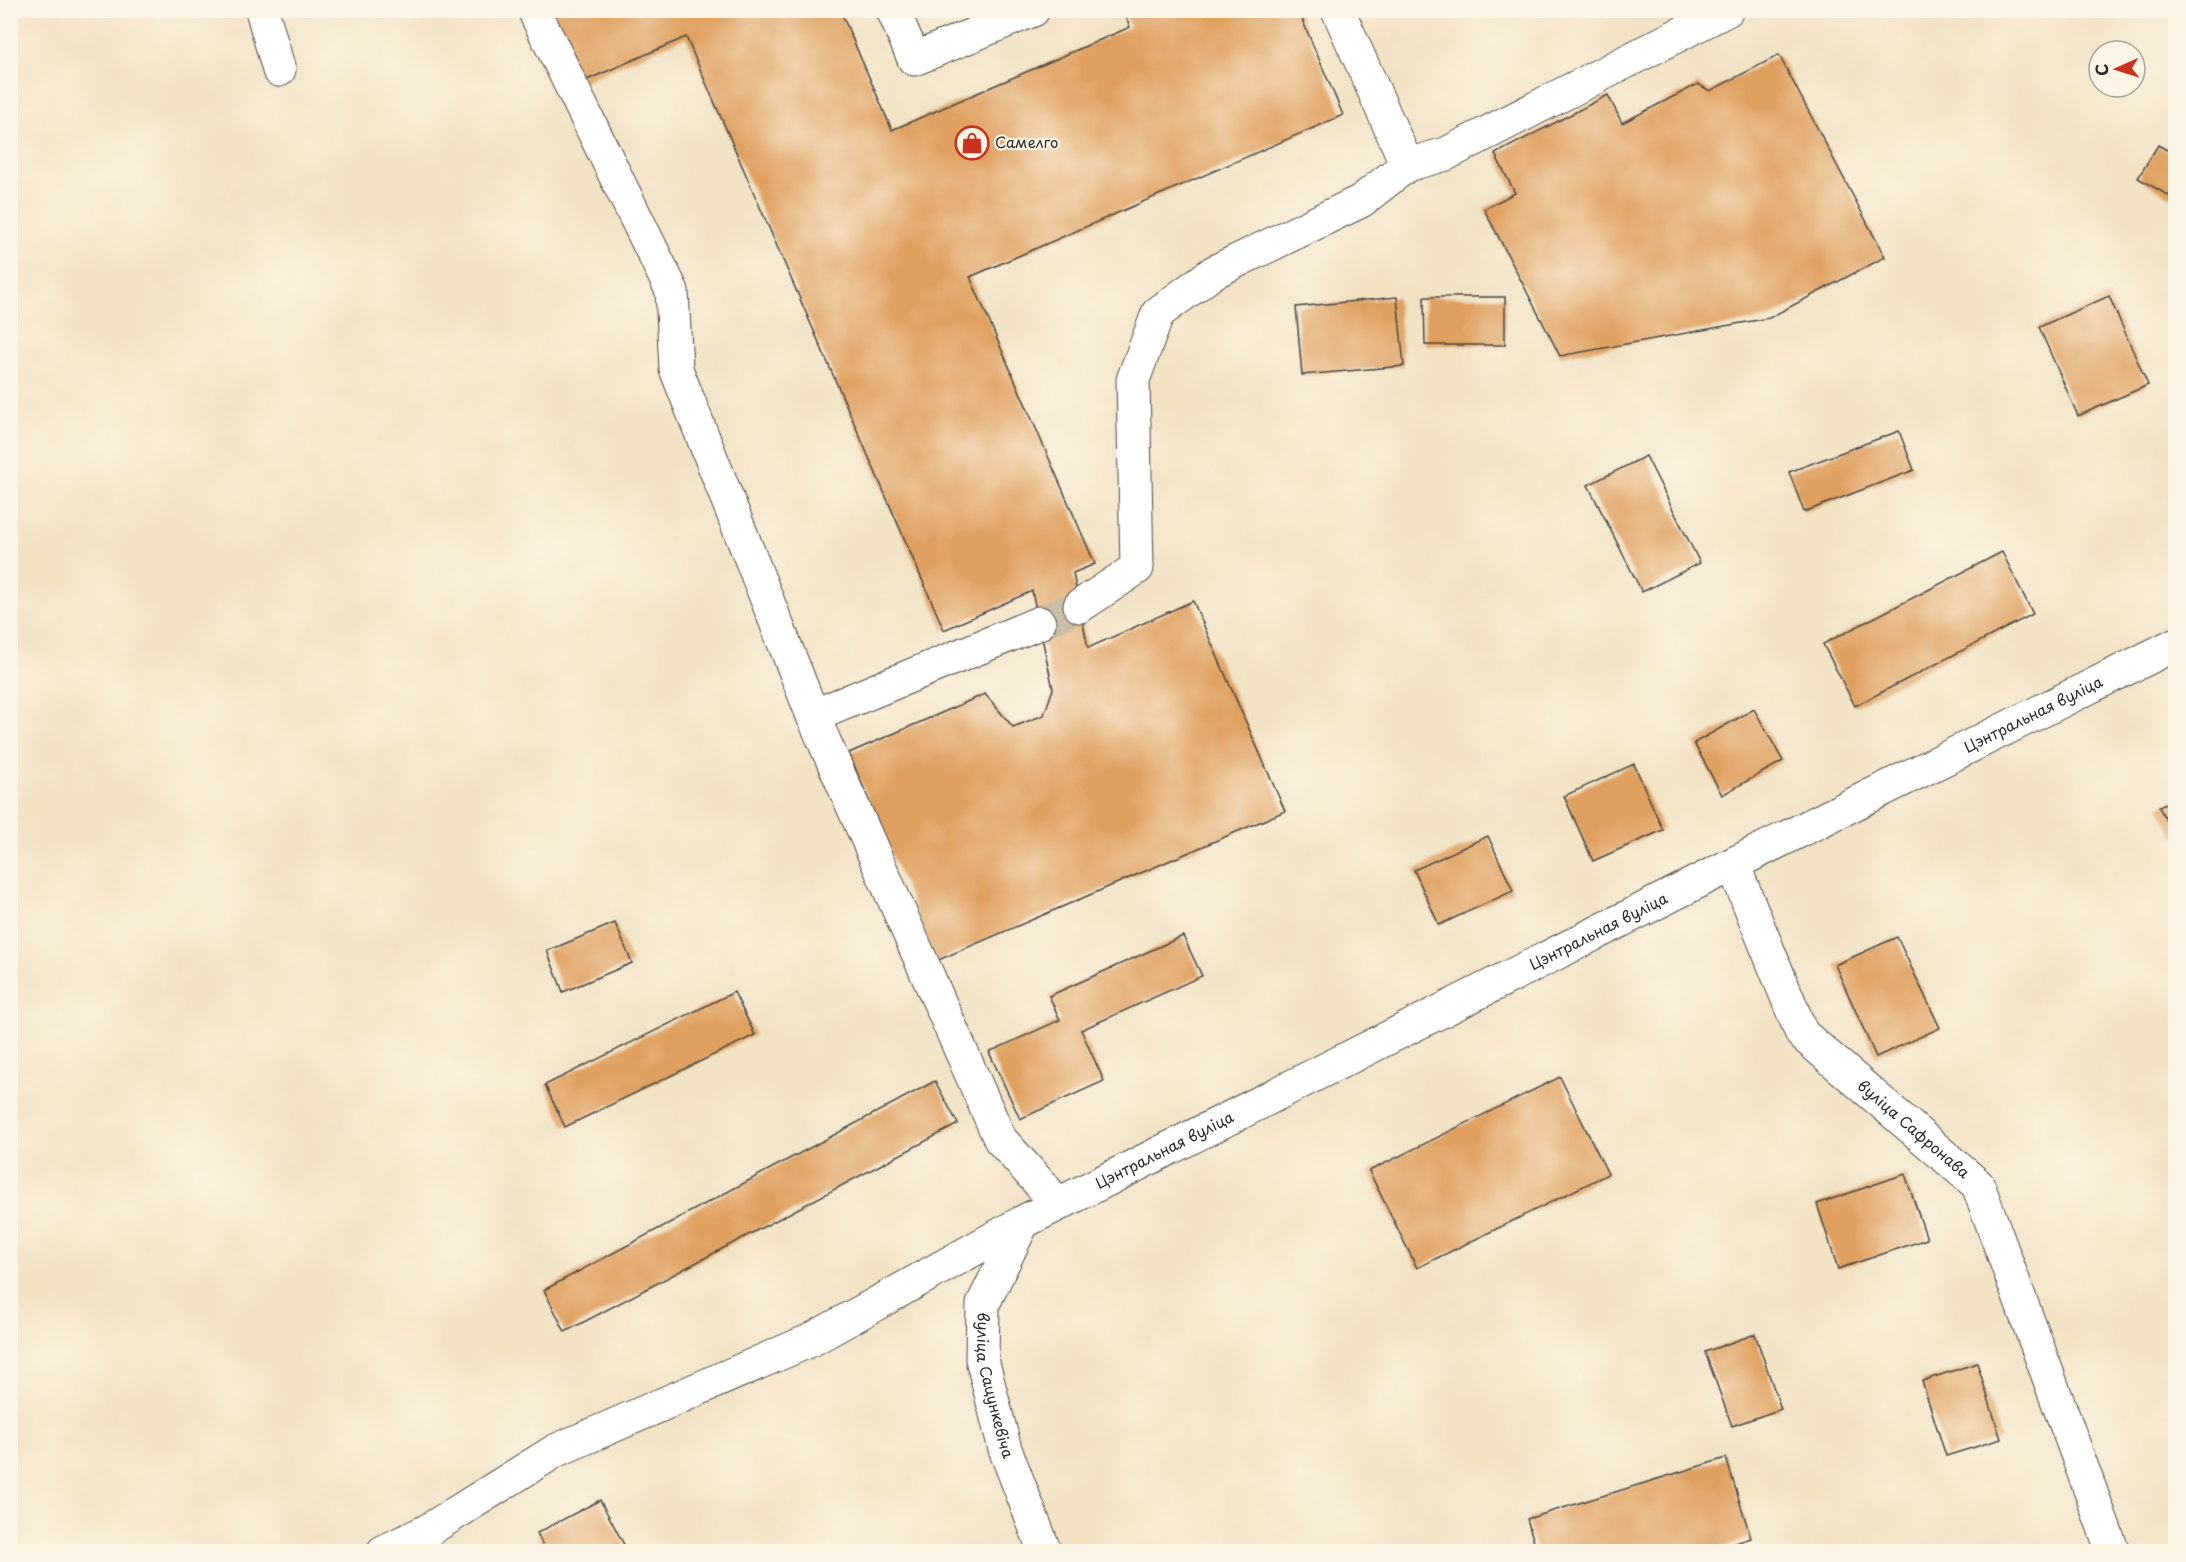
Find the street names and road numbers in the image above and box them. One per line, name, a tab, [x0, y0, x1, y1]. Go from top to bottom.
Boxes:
street label: Цэнтральная вуліца	[1959, 669, 2107, 758]
street label: Цэнтральная вуліца	[1525, 885, 1672, 975]
street label: вуліца Сафронава	[1853, 1074, 1976, 1183]
street label: Цэнтральная вуліца	[1091, 1104, 1238, 1194]
street label: вуліца Сацункевіча	[972, 1312, 1021, 1462]

